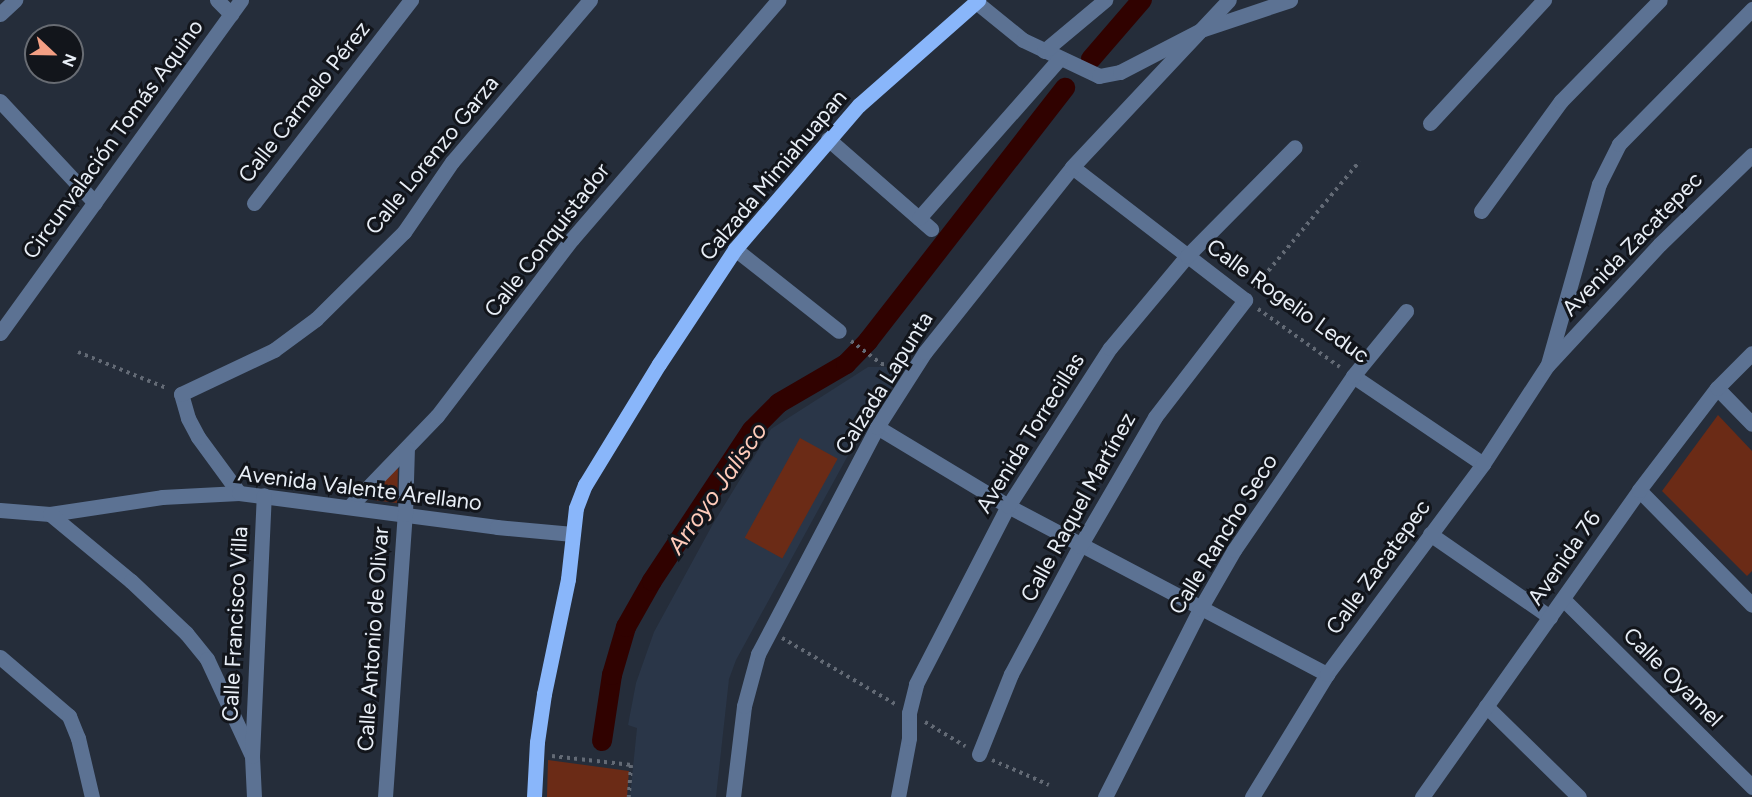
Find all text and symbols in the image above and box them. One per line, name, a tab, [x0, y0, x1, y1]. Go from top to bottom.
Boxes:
street label: Circunvalación Tomás Aquino	[17, 14, 209, 264]
street label: Calle Carmelo Pérez	[233, 16, 375, 188]
north arrow	[24, 24, 84, 84]
text: N	[58, 51, 80, 69]
street label: Calle Lorenzo Garza	[360, 70, 504, 240]
street label: Calzada Mimiahuapan	[694, 84, 852, 266]
street label: Calle Conquistador	[479, 158, 615, 322]
street label: Avenida Zacatepec	[1556, 166, 1708, 322]
street label: Calle Rogelio Leduc	[1202, 233, 1374, 369]
street label: Calzada Lapunta	[830, 307, 938, 459]
street label: Avenida Torrecillas	[970, 348, 1090, 518]
street label: Calle Raquel Martínez	[1015, 408, 1141, 606]
water label: Arroyo Jalisco	[661, 417, 773, 559]
street label: Calle Rancho Seco	[1163, 449, 1283, 619]
street label: Avenida Valente Arellano	[237, 460, 483, 516]
street label: Calle Zacatepec	[1320, 495, 1436, 639]
street label: Avenida 76	[1522, 506, 1606, 610]
street label: Calle Francisco Villa	[217, 526, 253, 722]
street label: Calle Antonio de Olivar	[352, 526, 394, 752]
street label: Calle Oyamel	[1618, 622, 1728, 732]

